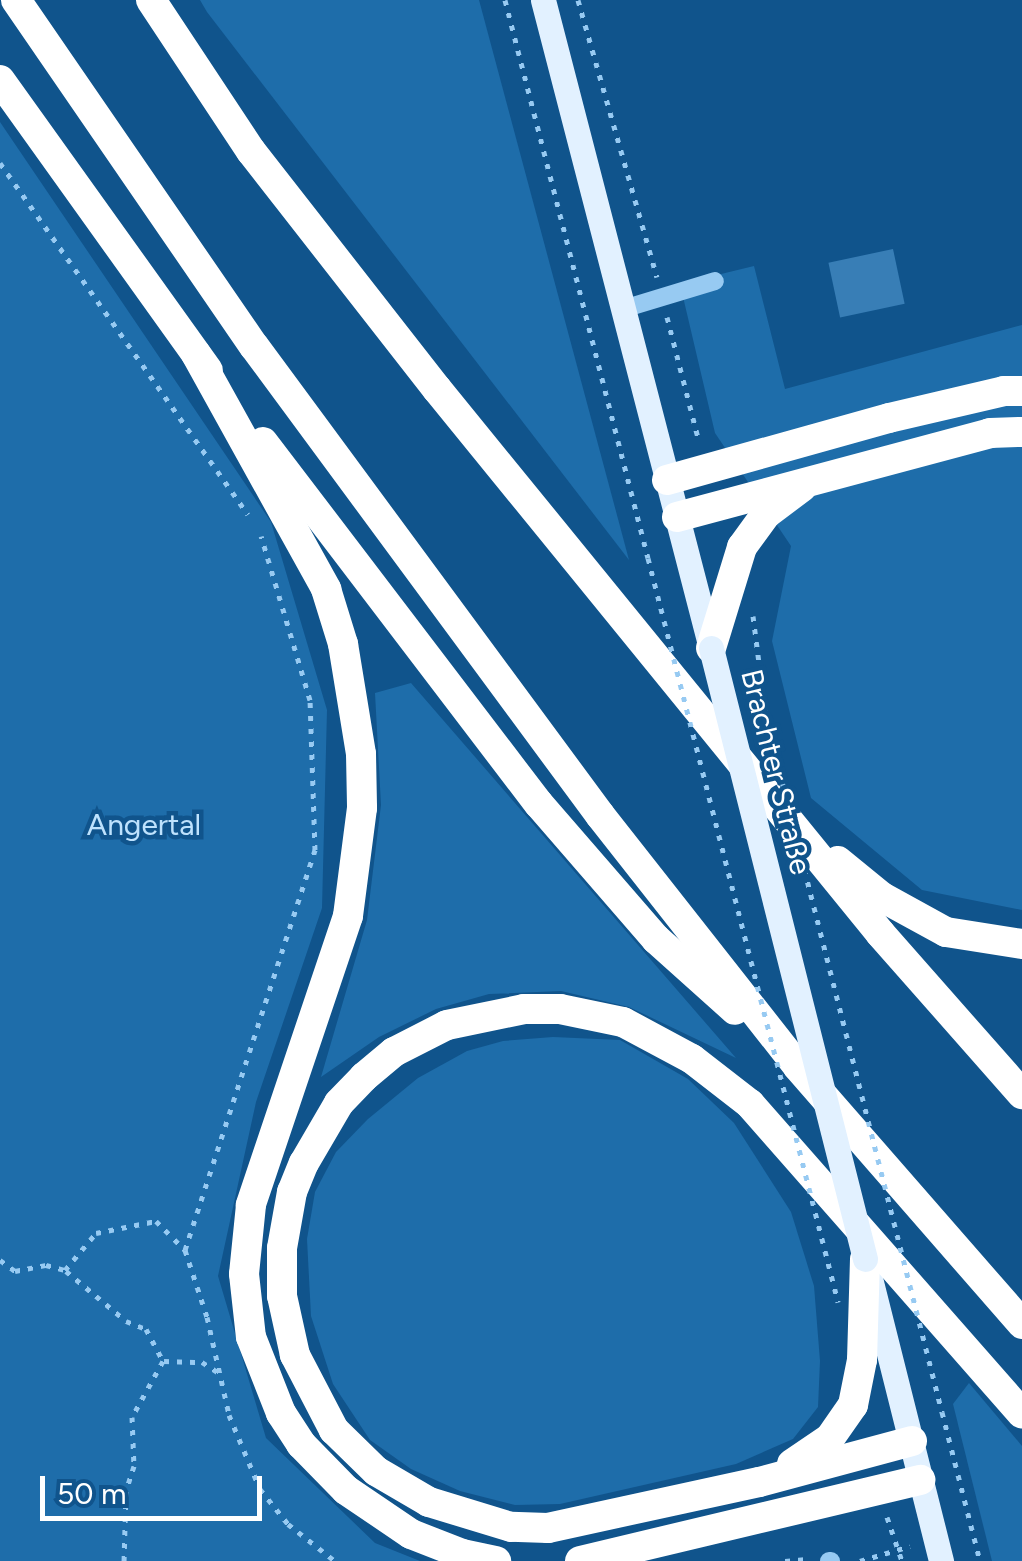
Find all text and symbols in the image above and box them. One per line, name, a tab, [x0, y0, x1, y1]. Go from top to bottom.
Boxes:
street label: Brachter Straße	[733, 666, 819, 878]
park label: Angertal	[87, 807, 201, 843]
scale bar	[45, 1456, 268, 1518]
text: 50 m	[57, 1475, 126, 1512]

